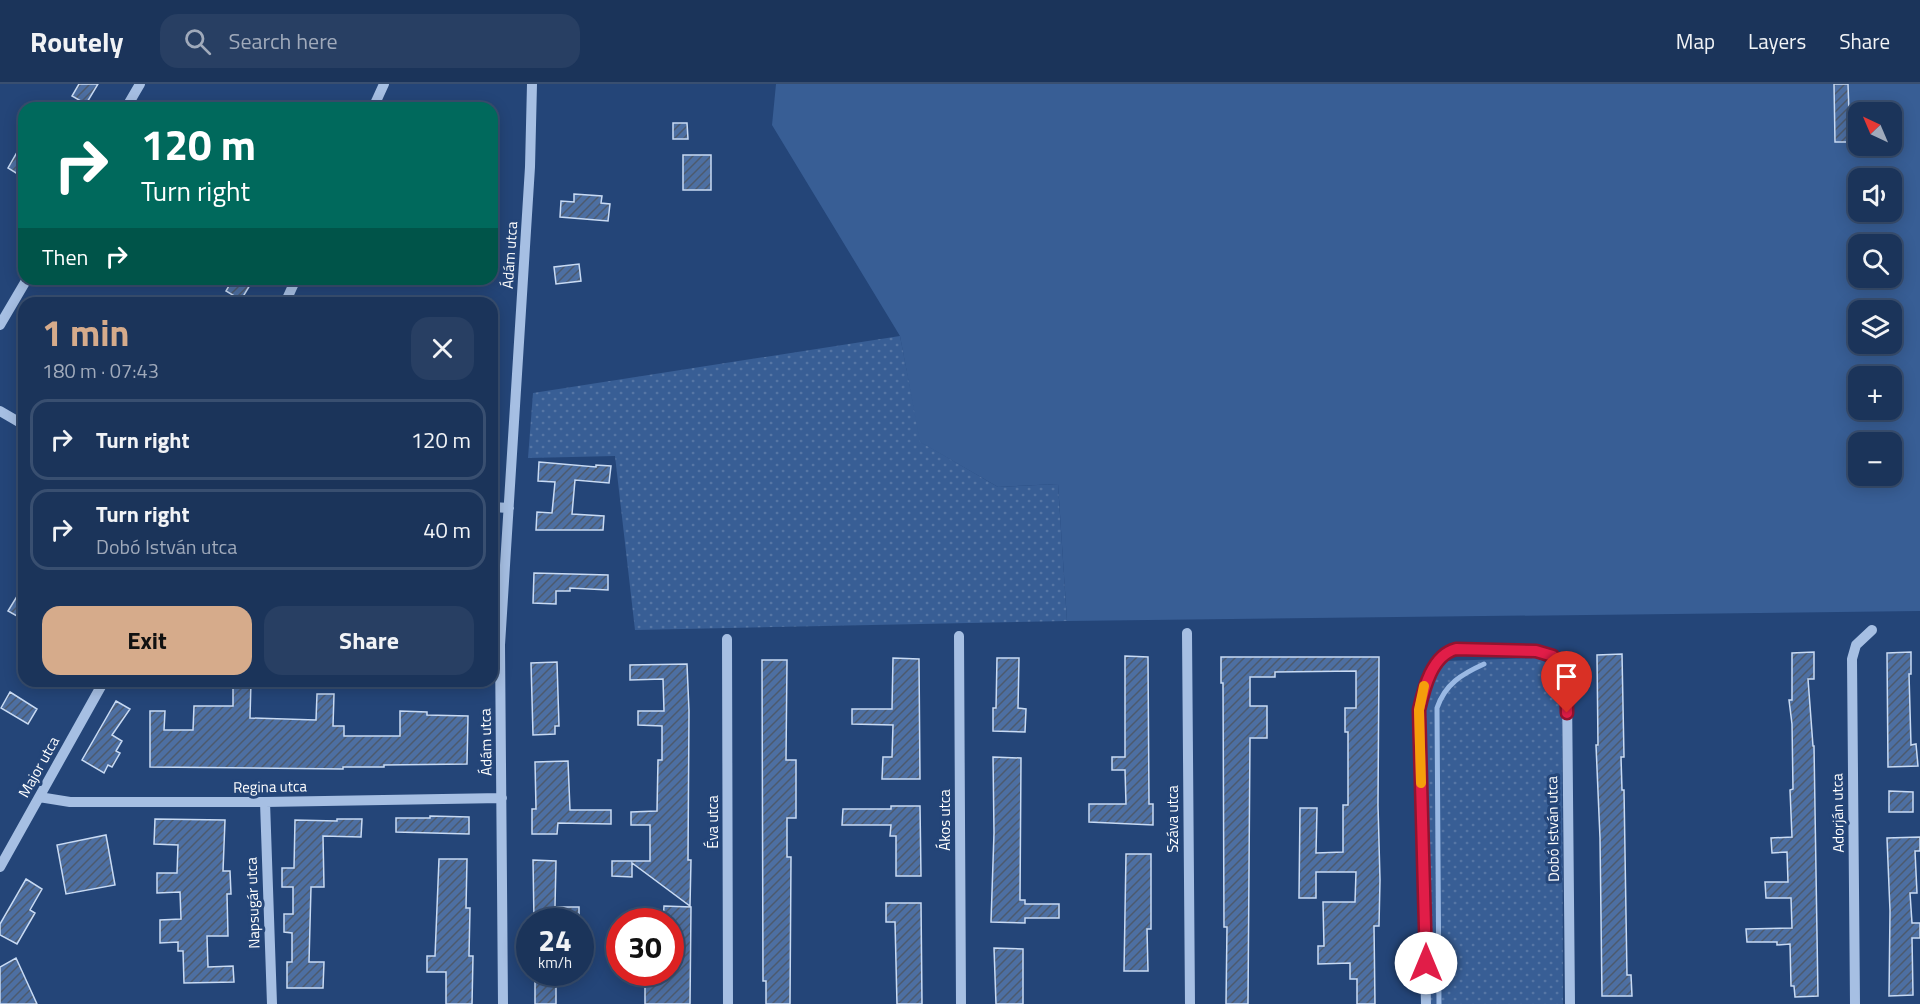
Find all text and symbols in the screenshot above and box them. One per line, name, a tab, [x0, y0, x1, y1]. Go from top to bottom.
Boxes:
search box	[160, 14, 580, 68]
text: Routely	[30, 20, 124, 63]
text: Search here	[229, 24, 338, 58]
icon: search	[181, 25, 214, 58]
text: Map	[1676, 25, 1715, 57]
text: Layers	[1748, 25, 1806, 57]
text: Share	[1839, 25, 1890, 57]
north arrow	[1848, 102, 1902, 156]
map controls	[1848, 102, 1902, 486]
text: 120 m	[141, 112, 256, 176]
icon: right	[42, 126, 120, 204]
button: sound	[1848, 168, 1902, 222]
text: Turn right	[141, 170, 250, 211]
street label: Ádám utca	[496, 220, 523, 289]
button: search	[1848, 234, 1902, 288]
text: Then	[42, 240, 88, 274]
icon: right	[100, 240, 133, 273]
button: layers	[1848, 300, 1902, 354]
text: 1 min	[42, 305, 129, 360]
button: close	[411, 317, 474, 380]
text: 180 m · 07:43	[42, 355, 159, 386]
button: +	[1848, 366, 1902, 420]
icon: right	[45, 423, 78, 456]
text: Turn right	[96, 423, 190, 457]
text: 120 m	[411, 423, 471, 457]
button: −	[1848, 432, 1902, 486]
text: Turn right	[96, 497, 190, 531]
icon: right	[45, 513, 78, 546]
text: 40 m	[423, 513, 471, 547]
text: Dobó István utca	[96, 531, 237, 562]
button: Exit	[42, 606, 252, 675]
button: Share	[264, 606, 474, 675]
pin	[1541, 651, 1592, 713]
icon: arrive	[1550, 660, 1583, 693]
street label: Ádám utca	[473, 708, 498, 776]
street label: Major utca	[12, 731, 65, 802]
street label: Adorján utca	[1825, 773, 1850, 853]
street label: Regina utca	[233, 774, 308, 799]
street label: Dobó István utca	[1540, 775, 1565, 882]
street label: Száva utca	[1161, 785, 1184, 853]
street label: Ákos utca	[933, 789, 956, 851]
street label: Éva utca	[701, 795, 724, 849]
street label: Napsugár utca	[239, 856, 266, 949]
speed limit sign: 30	[606, 908, 684, 986]
text: 24	[538, 917, 572, 963]
position arrow	[1394, 931, 1458, 995]
text: km/h	[538, 951, 572, 974]

